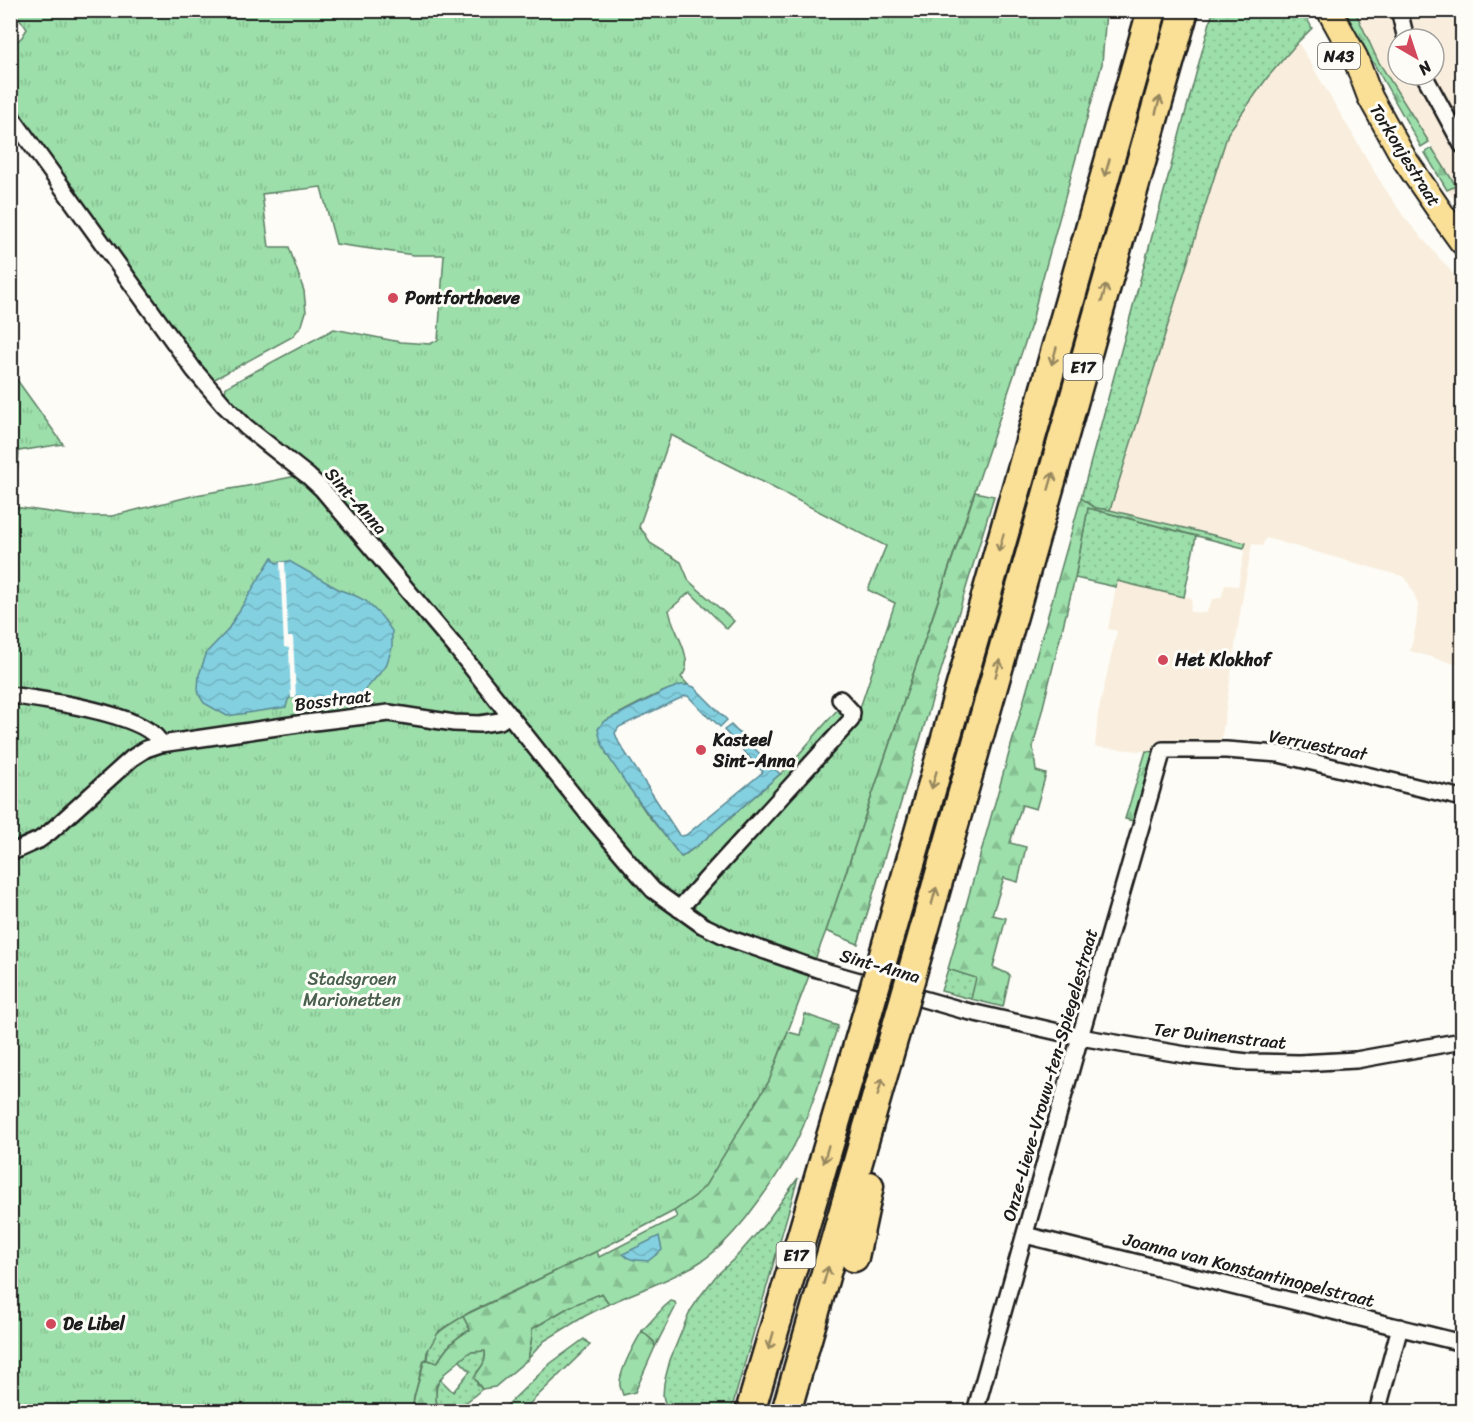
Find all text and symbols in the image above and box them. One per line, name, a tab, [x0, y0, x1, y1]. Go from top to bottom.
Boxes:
north arrow	[1386, 27, 1446, 87]
road number: N43	[1318, 43, 1360, 69]
text: N	[1411, 53, 1439, 84]
one-way arrow	[1152, 96, 1164, 115]
street label: Torkonjestraat	[1360, 97, 1450, 213]
one-way arrow	[1101, 158, 1113, 177]
place label: Pontforthoeve	[405, 282, 521, 314]
one-way arrow	[1099, 284, 1110, 303]
marker: Pontforthoeve	[386, 291, 400, 305]
one-way arrow	[1048, 346, 1060, 365]
road number: E17	[1064, 354, 1102, 380]
street label: Sint-Anna	[317, 460, 395, 542]
one-way arrow	[1046, 471, 1057, 490]
one-way arrow	[995, 533, 1007, 552]
place label: Het Klokhof	[1174, 644, 1273, 676]
marker: Het Klokhof	[1156, 653, 1170, 667]
one-way arrow	[993, 659, 1004, 678]
street label: Bosstraat	[293, 679, 374, 721]
street label: Verruestraat	[1266, 720, 1371, 770]
place label: Kasteel Sint-Anna	[712, 724, 796, 777]
marker: Kasteel Sint-Anna	[694, 743, 708, 757]
one-way arrow	[928, 770, 939, 789]
one-way arrow	[929, 887, 940, 906]
street label: Onze-Lieve-Vrouw-ten-Spiegelestraat	[993, 925, 1107, 1225]
street label: Sint-Anna	[836, 939, 924, 993]
park label: Stadsgroen Marionetten	[303, 963, 401, 1016]
street label: Ter Duinenstraat	[1152, 1013, 1288, 1059]
one-way arrow	[875, 1078, 886, 1097]
one-way arrow	[820, 1144, 831, 1163]
street label: Joanna van Konstantinopelstraat	[1119, 1223, 1378, 1317]
road number: E17	[776, 1242, 816, 1268]
one-way arrow	[821, 1266, 832, 1285]
place label: De Libel	[63, 1308, 126, 1340]
marker: De Libel	[44, 1317, 58, 1331]
one-way arrow	[765, 1331, 776, 1350]

